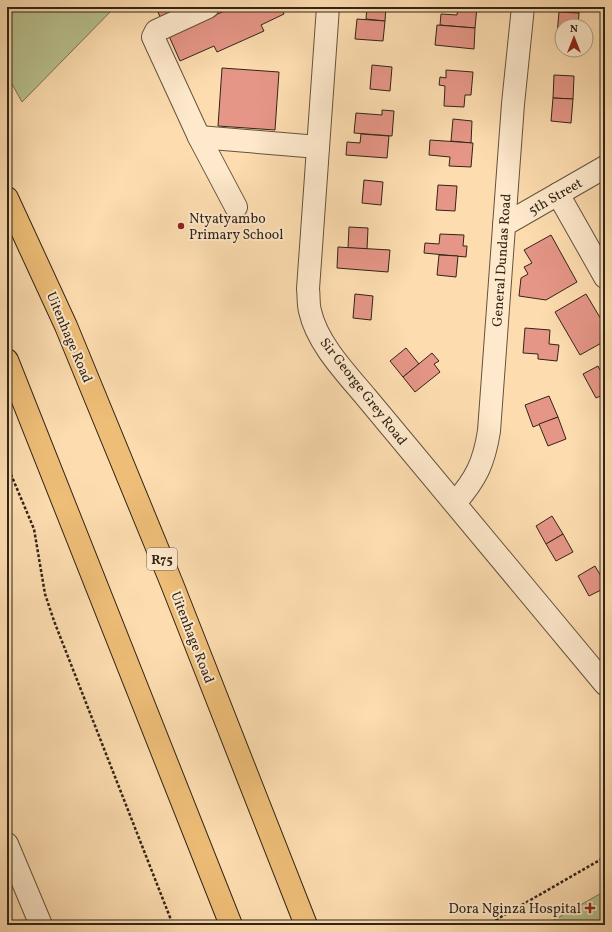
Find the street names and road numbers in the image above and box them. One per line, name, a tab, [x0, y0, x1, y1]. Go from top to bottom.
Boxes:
street label: 5th Street	[525, 174, 586, 220]
street label: General Dundas Road	[488, 193, 517, 327]
street label: Uitenhage Road	[41, 289, 96, 386]
street label: Sir George Grey Road	[315, 334, 411, 450]
road number: R75	[147, 548, 177, 570]
street label: Uitenhage Road	[165, 589, 218, 686]

